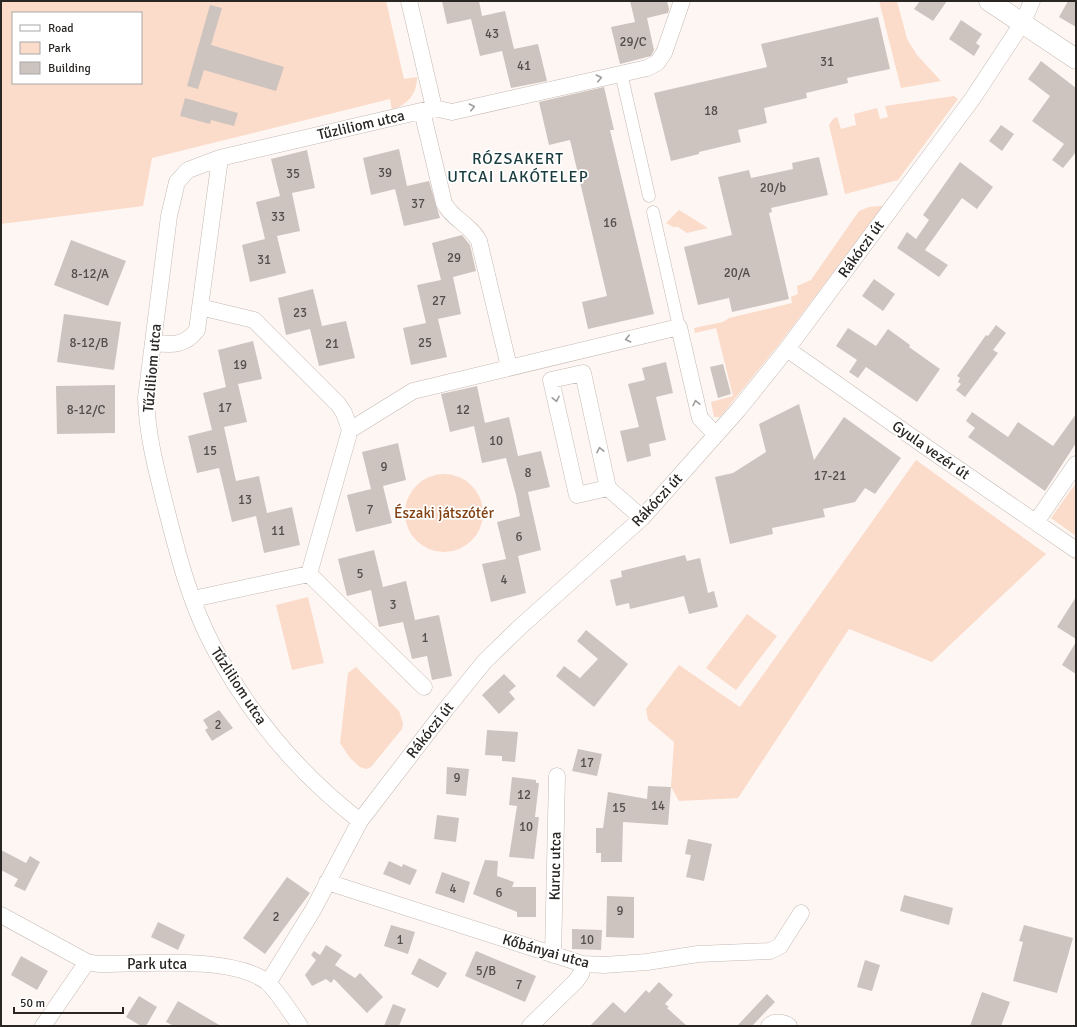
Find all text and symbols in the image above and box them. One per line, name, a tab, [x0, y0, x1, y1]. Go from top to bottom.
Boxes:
legend	[12, 12, 142, 84]
text: Road	[48, 21, 74, 36]
house number: 43	[485, 26, 499, 42]
house number: 29/C	[619, 34, 647, 50]
text: Park	[48, 41, 71, 56]
house number: 31	[820, 54, 834, 70]
house number: 41	[517, 58, 531, 74]
text: Building	[48, 61, 91, 76]
one-way arrow	[596, 75, 602, 83]
house number: 18	[704, 103, 718, 119]
one-way arrow	[469, 104, 475, 112]
street label: Tűzliliom utca	[316, 106, 406, 144]
district label: RÓZSAKERT UTCAI LAKÓTELEP	[447, 149, 589, 187]
house number: 39	[378, 165, 392, 181]
house number: 35	[286, 166, 300, 182]
house number: 20/b	[760, 180, 786, 196]
house number: 37	[411, 196, 425, 212]
house number: 33	[271, 209, 285, 225]
house number: 16	[603, 215, 617, 231]
street label: Rákóczi út	[834, 217, 888, 281]
house number: 29	[447, 250, 461, 266]
house number: 31	[257, 252, 271, 268]
house number: 20/A	[724, 265, 750, 281]
house number: 8-12/A	[71, 266, 109, 282]
house number: 27	[432, 293, 446, 309]
house number: 23	[293, 305, 307, 321]
street label: Tűzliliom utca	[139, 323, 165, 413]
house number: 8-12/B	[70, 335, 109, 351]
house number: 25	[418, 335, 432, 351]
one-way arrow	[625, 335, 632, 343]
house number: 21	[325, 336, 339, 352]
house number: 19	[233, 357, 247, 373]
one-way arrow	[551, 396, 559, 402]
house number: 17	[218, 400, 232, 416]
one-way arrow	[693, 400, 701, 406]
house number: 8-12/C	[67, 402, 105, 418]
house number: 12	[456, 402, 470, 418]
street label: Gyula vezér út	[889, 417, 973, 483]
house number: 10	[489, 433, 503, 449]
house number: 15	[203, 443, 217, 459]
one-way arrow	[596, 447, 604, 453]
house number: 9	[380, 459, 388, 475]
house number: 8	[524, 465, 532, 481]
house number: 17-21	[814, 468, 846, 484]
street label: Rákóczi út	[628, 470, 686, 530]
house number: 13	[238, 492, 252, 508]
house number: 7	[366, 502, 374, 518]
park label: Északi játszótér	[394, 503, 494, 522]
house number: 11	[271, 523, 285, 539]
house number: 6	[515, 529, 523, 545]
house number: 5	[356, 566, 364, 582]
house number: 4	[500, 572, 508, 588]
house number: 3	[389, 597, 397, 613]
house number: 1	[421, 630, 429, 646]
street label: Tűzliliom utca	[207, 644, 271, 728]
street label: Rákóczi út	[403, 698, 457, 762]
house number: 2	[214, 717, 222, 733]
house number: 17	[580, 755, 594, 771]
house number: 9	[453, 770, 461, 786]
house number: 12	[517, 787, 531, 803]
house number: 14	[651, 798, 665, 814]
house number: 15	[612, 800, 626, 816]
house number: 10	[519, 819, 533, 835]
street label: Kuruc utca	[545, 831, 565, 901]
house number: 4	[449, 881, 457, 897]
house number: 6	[495, 885, 503, 901]
house number: 9	[616, 903, 624, 919]
house number: 2	[272, 909, 280, 925]
street label: Kőbányai utca	[500, 930, 592, 972]
house number: 1	[396, 932, 404, 948]
house number: 10	[580, 932, 594, 948]
street label: Park utca	[127, 955, 187, 973]
house number: 5/B	[476, 963, 496, 979]
house number: 7	[515, 977, 523, 993]
scale bar	[14, 989, 123, 1015]
text: 50 m	[20, 996, 45, 1011]

